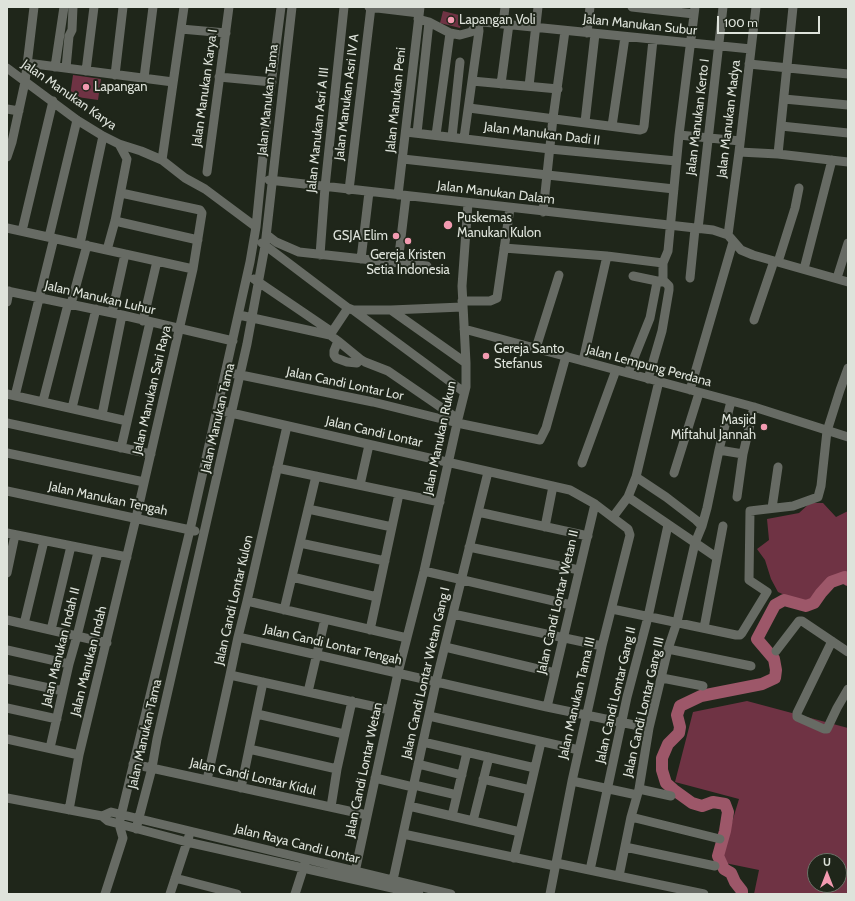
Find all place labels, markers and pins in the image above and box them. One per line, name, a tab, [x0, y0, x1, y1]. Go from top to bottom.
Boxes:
place label: Lapangan Voli	[459, 12, 536, 28]
marker: Lapangan Voli	[446, 15, 456, 25]
place label: Lapangan	[94, 79, 147, 95]
marker: Lapangan	[81, 82, 91, 92]
place label: Puskemas Manukan Kulon	[457, 210, 541, 241]
marker: Puskemas Manukan Kulon	[442, 219, 454, 231]
place label: GSJA Elim	[333, 228, 388, 244]
marker: GSJA Elim	[391, 231, 401, 241]
marker: Gereja Kristen Setia Indonesia	[403, 236, 413, 246]
place label: Gereja Kristen Setia Indonesia	[366, 247, 450, 278]
place label: Gereja Santo Stefanus	[494, 341, 564, 372]
marker: Gereja Santo Stefanus	[481, 351, 491, 361]
place label: Masjid Miftahul Jannah	[671, 412, 756, 443]
marker: Masjid Miftahul Jannah	[759, 422, 769, 432]

